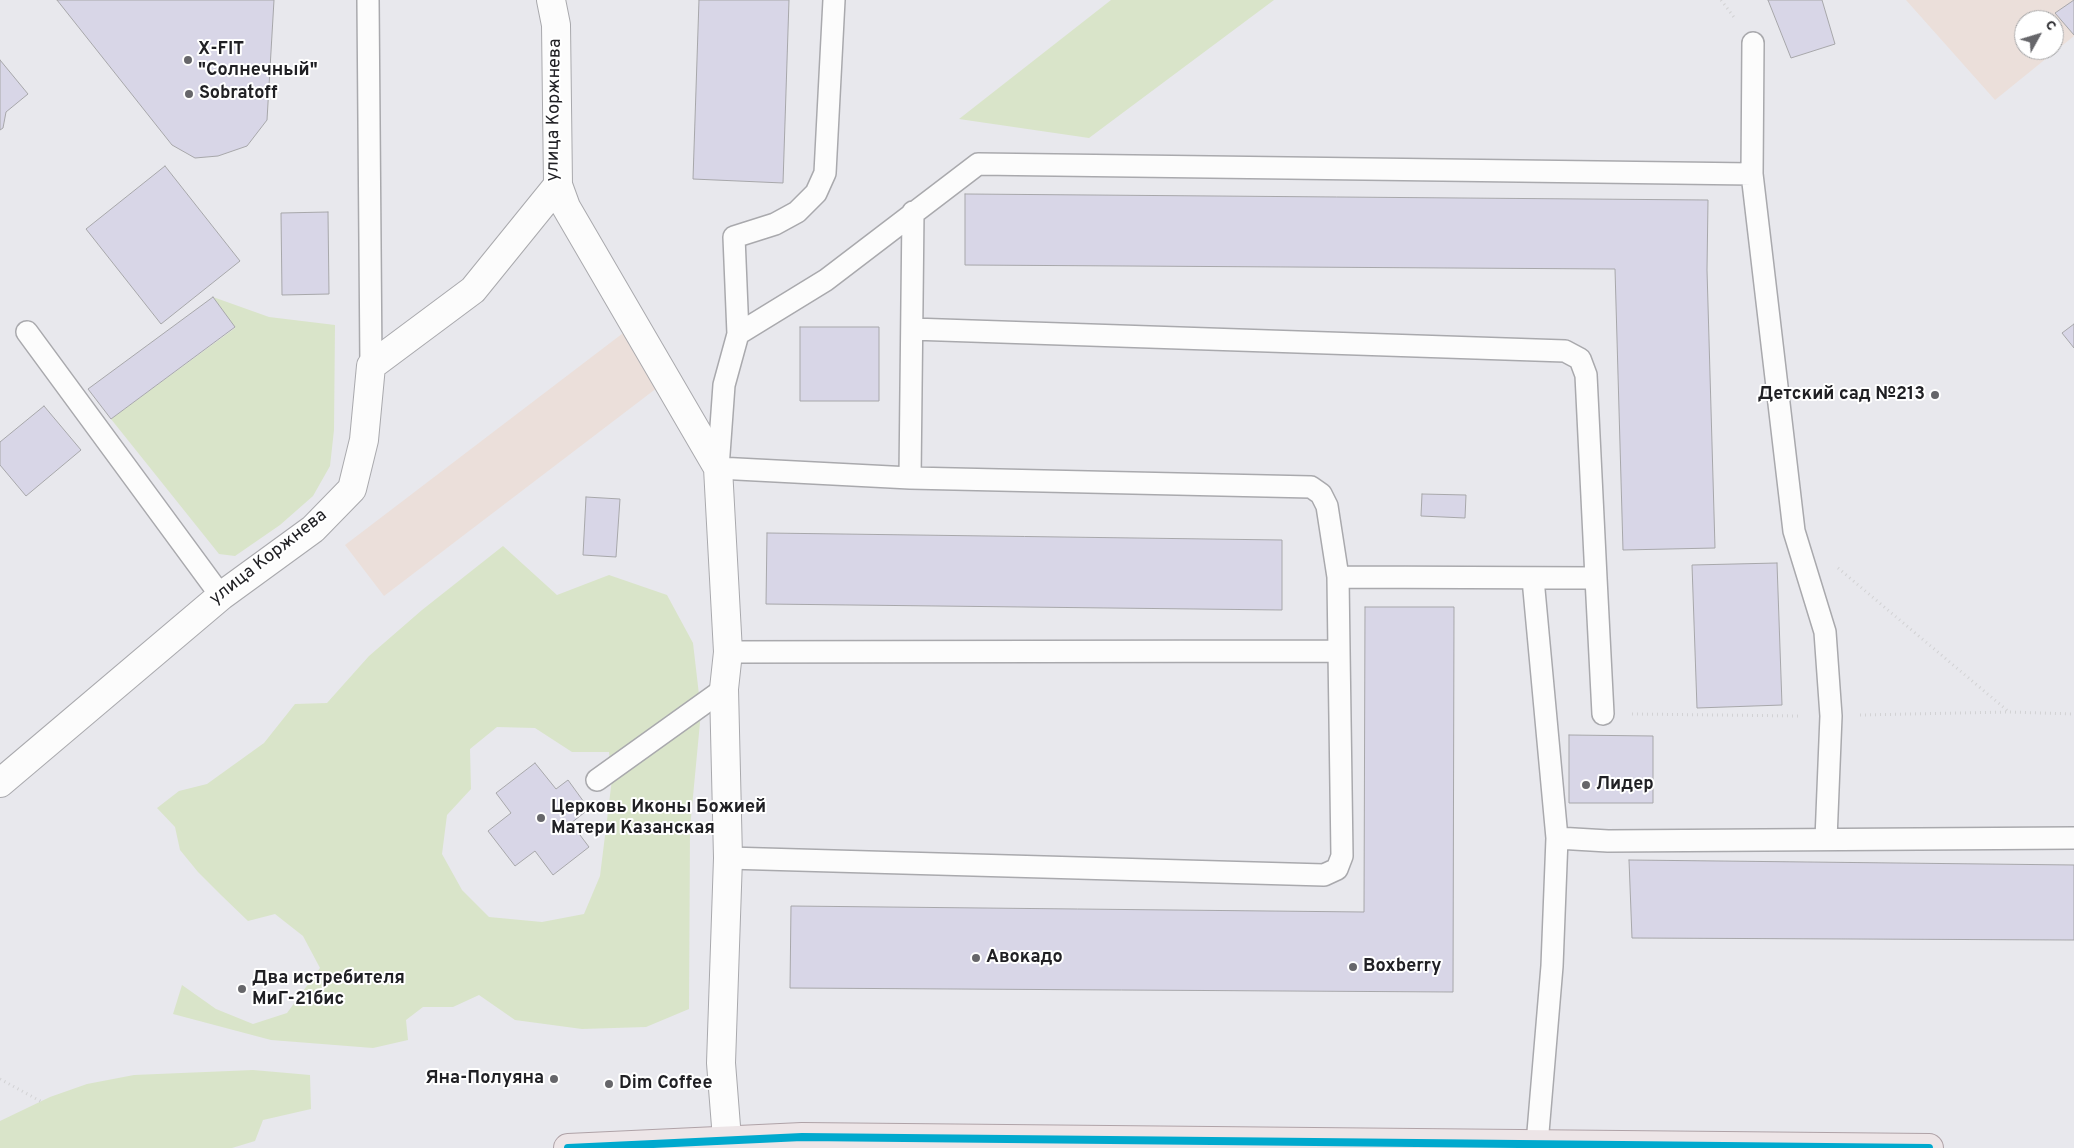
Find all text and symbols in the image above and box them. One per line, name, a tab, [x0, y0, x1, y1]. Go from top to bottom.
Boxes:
north arrow	[2014, 10, 2064, 60]
text: С	[2041, 17, 2060, 35]
street label: улица Коржнева	[543, 38, 567, 182]
place label: X-FIT "Солнечный"	[198, 39, 318, 82]
marker: X-FIT "Солнечный"	[182, 54, 194, 66]
place label: Sobratoff	[199, 83, 278, 105]
marker: Sobratoff	[183, 88, 195, 100]
place label: Детский сад №213	[1758, 384, 1925, 406]
marker: Детский сад №213	[1929, 389, 1941, 401]
street label: улица Коржнева	[206, 505, 332, 611]
place label: Лидер	[1596, 774, 1654, 796]
marker: Лидер	[1580, 779, 1592, 791]
place label: Церковь Иконы Божией Матери Казанская	[551, 797, 766, 840]
marker: Церковь Иконы Божией Матери Казанская	[535, 812, 547, 824]
place label: Авокадо	[986, 947, 1063, 969]
marker: Авокадо	[970, 952, 982, 964]
place label: Boxberry	[1363, 956, 1441, 978]
marker: Boxberry	[1347, 961, 1359, 973]
place label: Два истребителя МиГ-21бис	[252, 968, 405, 1011]
marker: Два истребителя МиГ-21бис	[236, 983, 248, 995]
place label: Яна-Полуяна	[425, 1068, 544, 1090]
marker: Яна-Полуяна	[548, 1073, 560, 1085]
place label: Dim Coffee	[619, 1073, 712, 1095]
marker: Dim Coffee	[603, 1078, 615, 1090]

